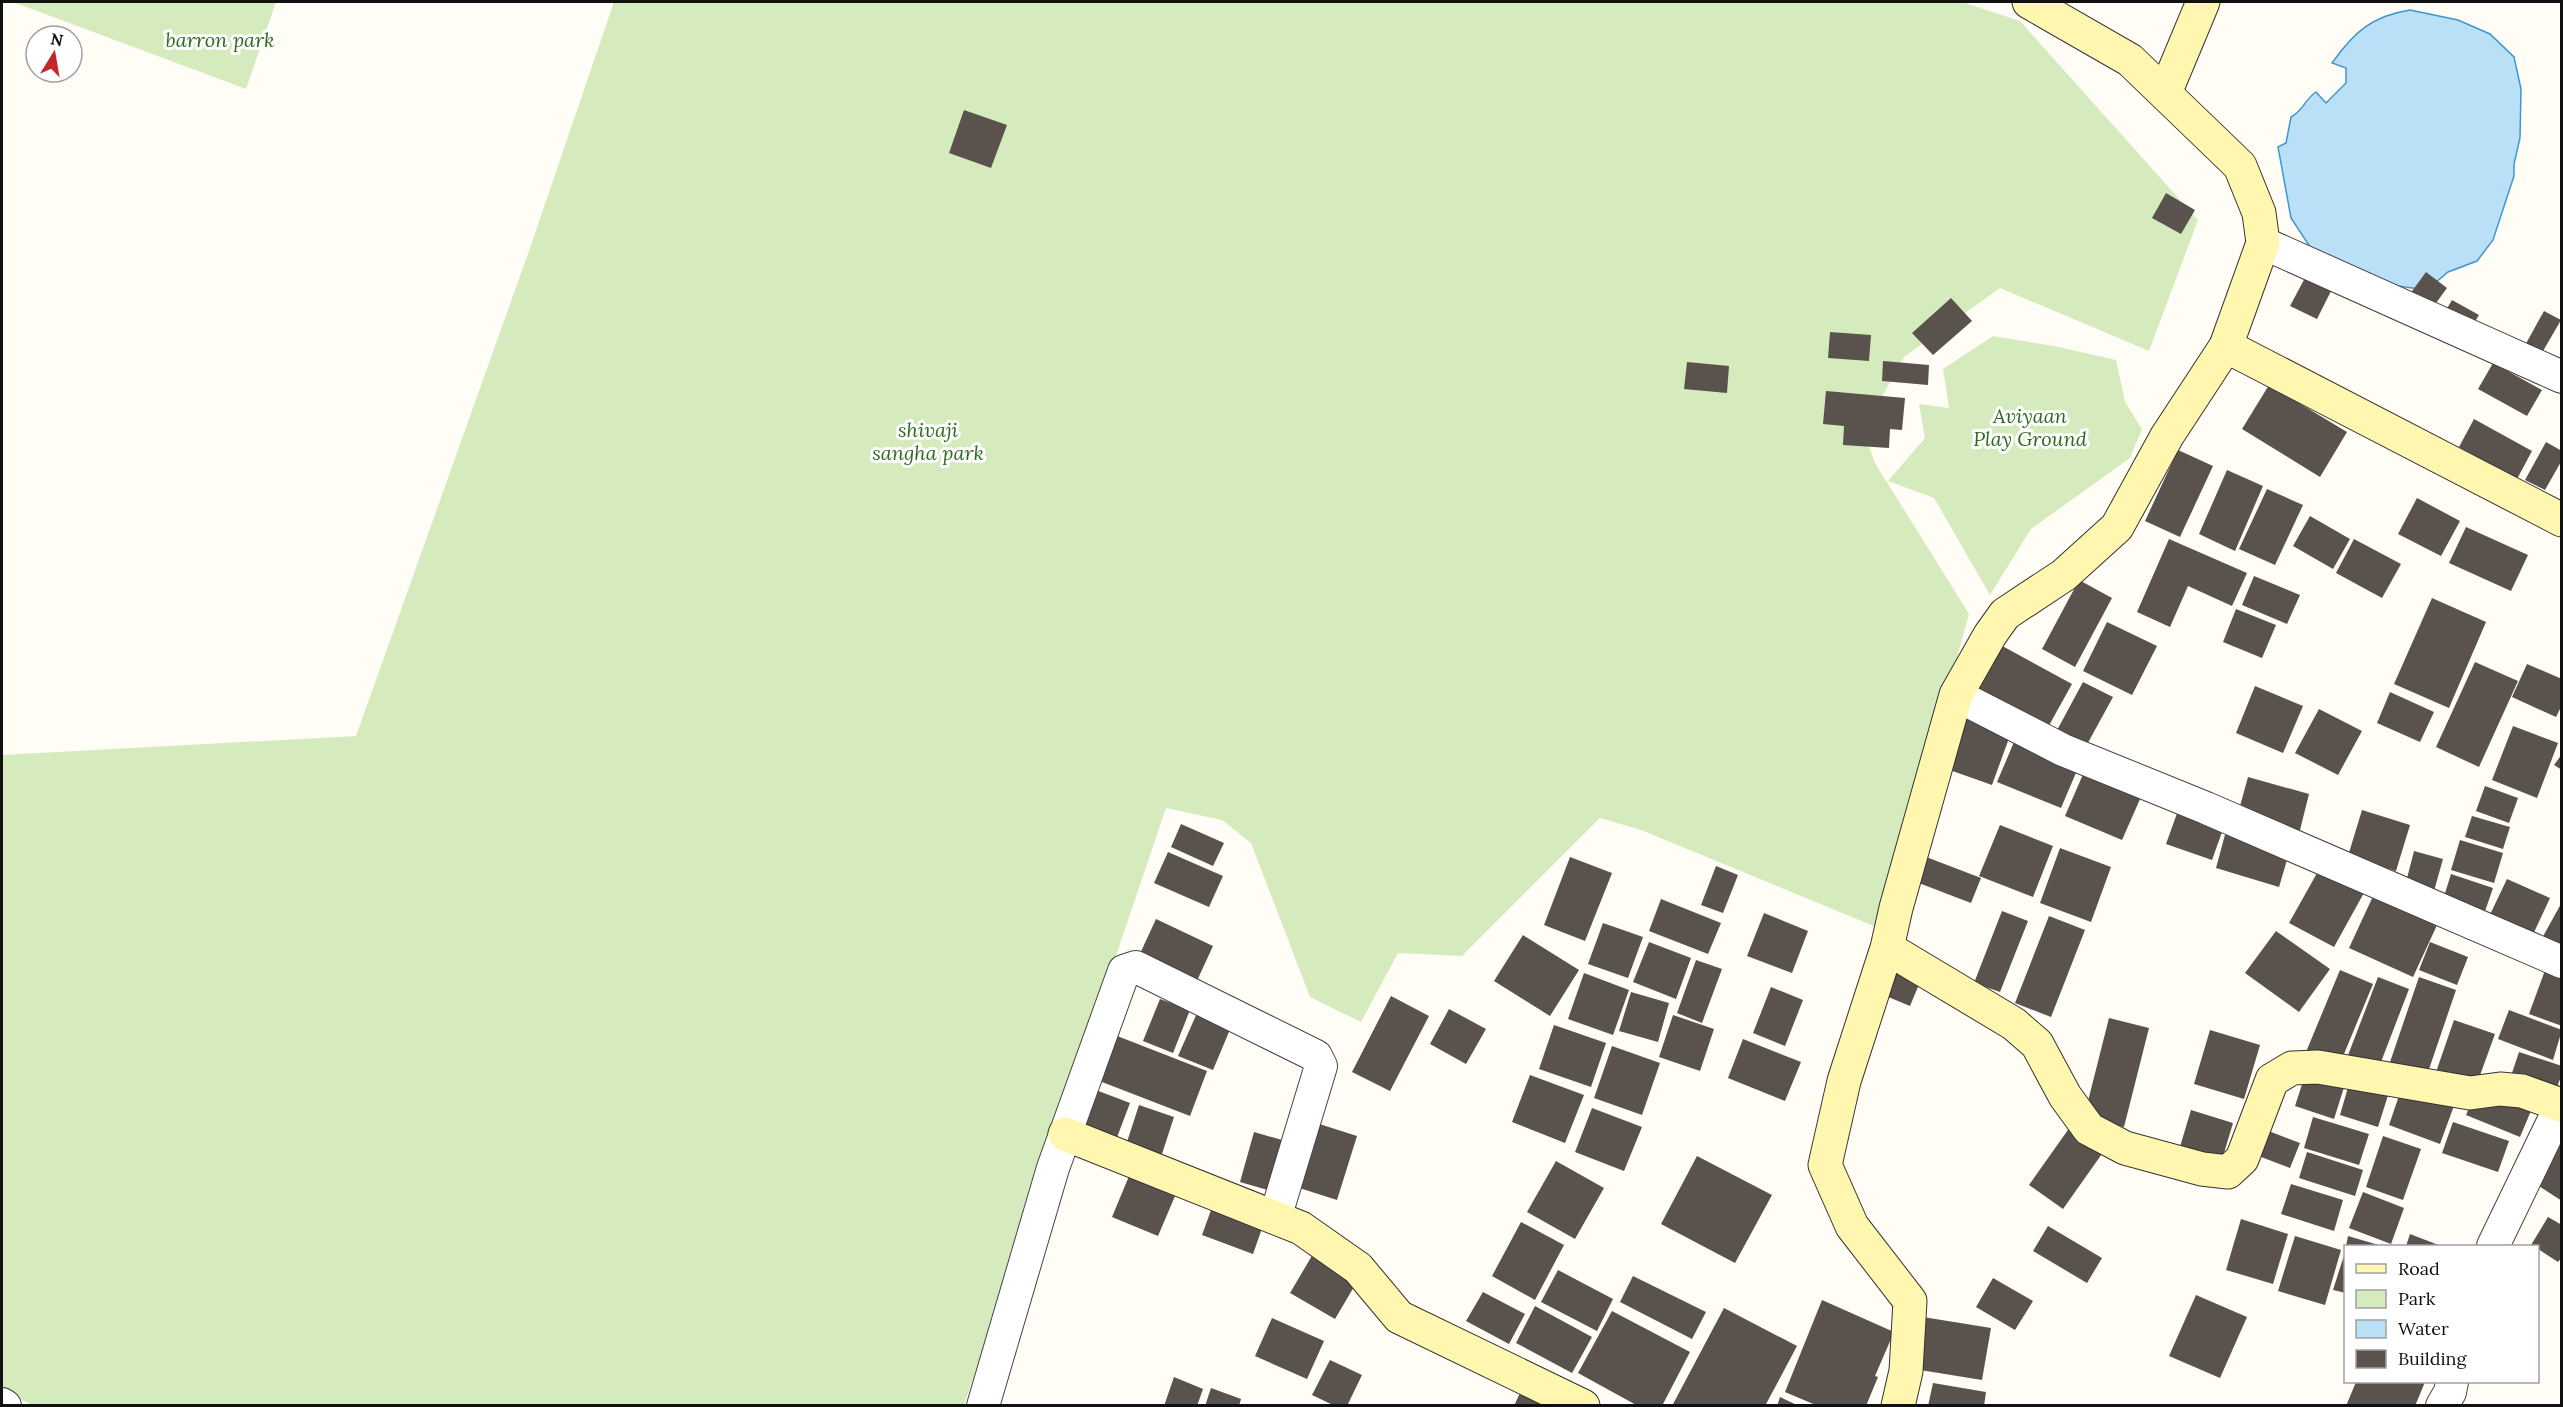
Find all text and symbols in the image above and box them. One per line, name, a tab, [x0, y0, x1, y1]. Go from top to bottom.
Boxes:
north arrow	[24, 24, 84, 84]
park label: barron park	[166, 27, 274, 52]
text: N	[49, 28, 65, 50]
park label: Aviyaan Play Ground	[1973, 403, 2088, 451]
park label: shivaji sangha park	[872, 417, 984, 465]
legend	[2344, 1245, 2539, 1383]
text: Road	[2398, 1257, 2440, 1280]
text: Park	[2398, 1287, 2436, 1310]
text: Water	[2398, 1317, 2449, 1340]
text: Building	[2398, 1347, 2468, 1370]

